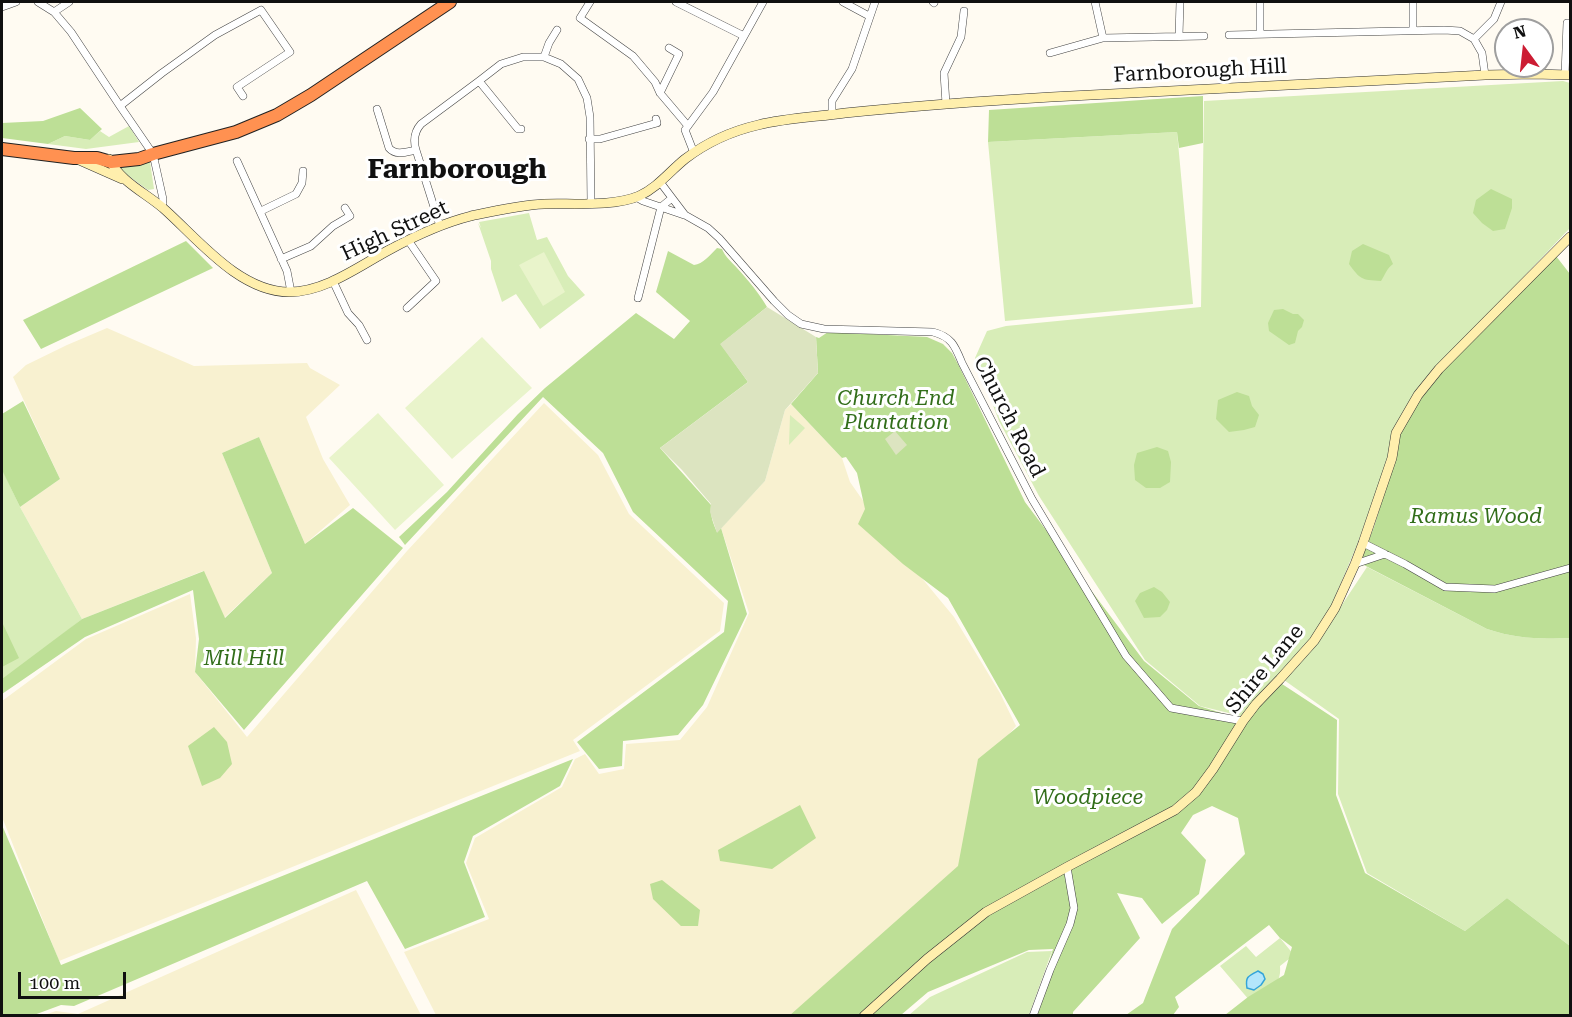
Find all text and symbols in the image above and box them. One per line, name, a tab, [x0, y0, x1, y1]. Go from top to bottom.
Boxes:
north arrow	[1494, 18, 1554, 78]
text: N	[1511, 21, 1528, 43]
street label: Farnborough Hill	[1113, 54, 1287, 88]
district label: Farnborough	[368, 154, 546, 186]
street label: High Street	[337, 195, 453, 267]
street label: Church Road	[968, 352, 1050, 482]
park label: Church End Plantation	[837, 386, 955, 436]
park label: Ramus Wood	[1410, 504, 1542, 530]
street label: Shire Lane	[1221, 619, 1309, 719]
park label: Mill Hill	[204, 646, 284, 672]
park label: Woodpiece	[1033, 785, 1143, 811]
scale bar	[21, 960, 129, 998]
text: 100 m	[29, 972, 80, 993]

